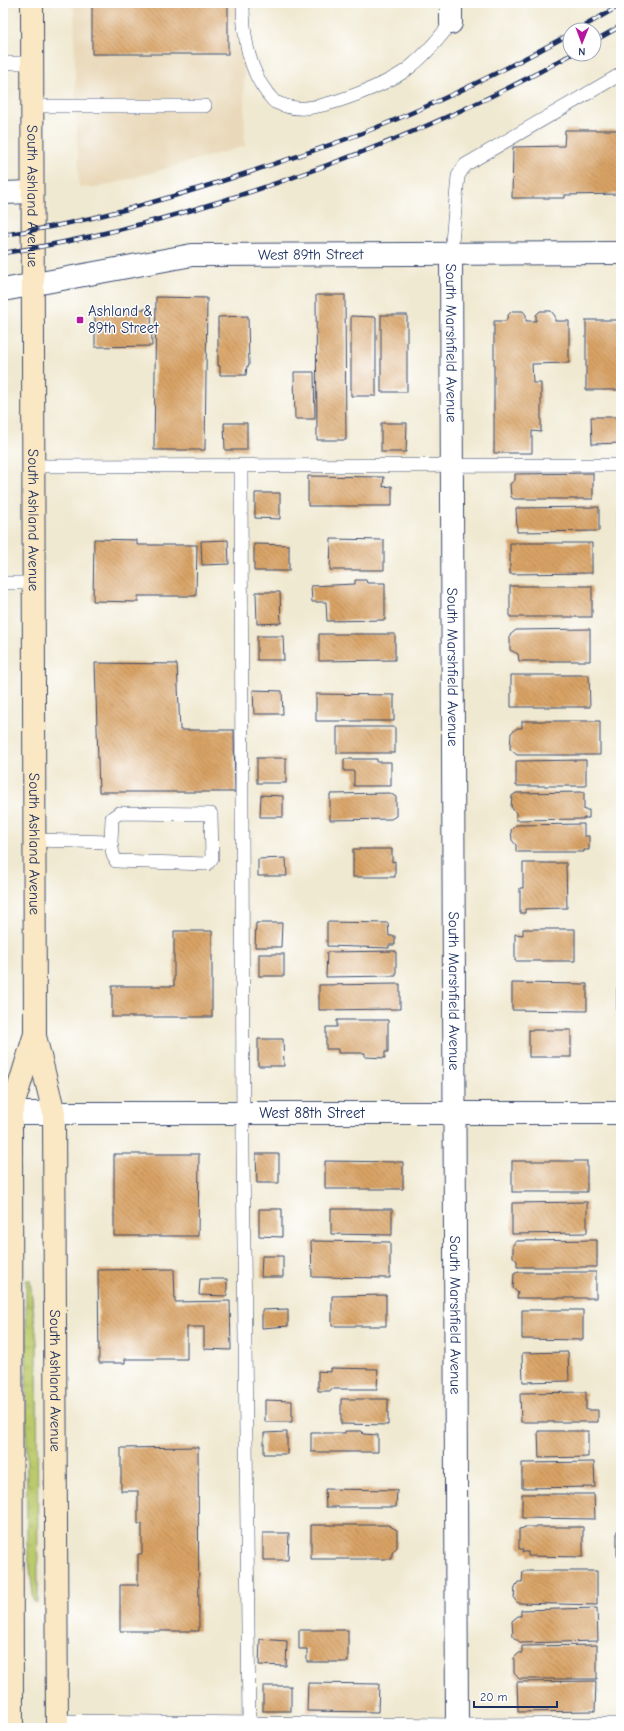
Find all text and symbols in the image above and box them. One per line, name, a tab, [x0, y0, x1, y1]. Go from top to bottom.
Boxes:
north arrow	[562, 22, 602, 62]
text: N	[578, 45, 586, 58]
street label: South Ashland Avenue	[23, 125, 42, 268]
street label: West 89th Street	[258, 245, 364, 264]
street label: South Marshfield Avenue	[442, 264, 461, 423]
place label: Ashland & 89th Street	[88, 302, 159, 337]
marker: Ashland & 89th Street	[75, 315, 85, 325]
street label: South Ashland Avenue	[24, 449, 43, 592]
street label: South Marshfield Avenue	[443, 587, 462, 747]
street label: South Ashland Avenue	[25, 773, 44, 916]
street label: South Marshfield Avenue	[445, 911, 463, 1071]
street label: West 88th Street	[259, 1104, 365, 1122]
street label: South Marshfield Avenue	[446, 1235, 465, 1395]
street label: South Ashland Avenue	[46, 1309, 65, 1452]
scale bar	[474, 1683, 557, 1709]
text: 20 m	[480, 1690, 508, 1704]

